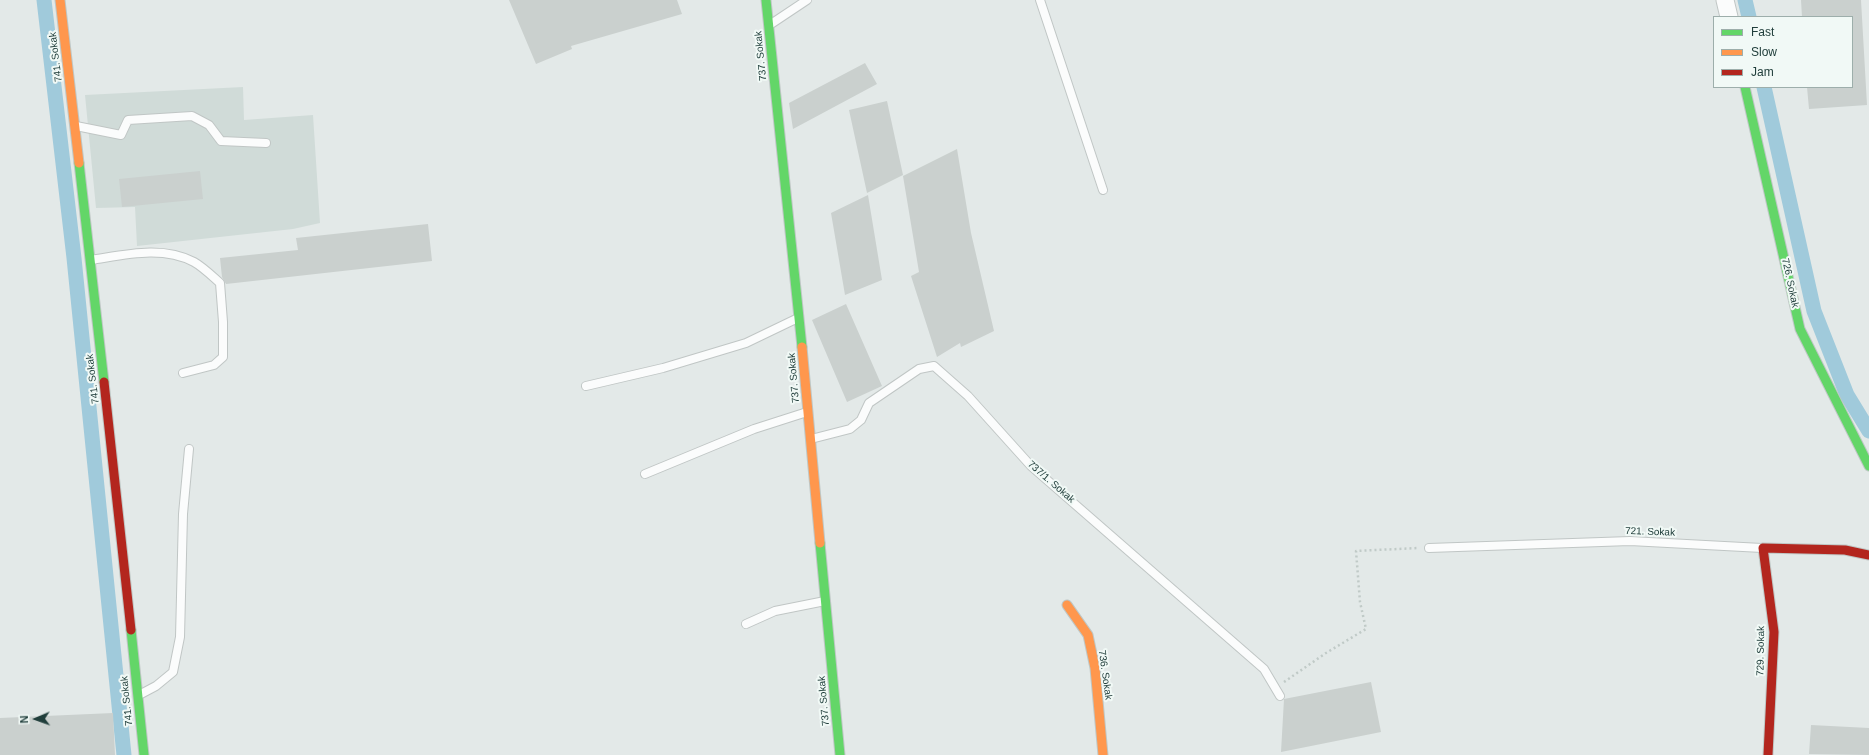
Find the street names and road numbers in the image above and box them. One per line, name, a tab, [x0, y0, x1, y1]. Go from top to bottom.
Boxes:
street label: 737. Sokak	[752, 30, 770, 82]
street label: 741. Sokak	[47, 31, 65, 83]
street label: 726. Sokak	[1779, 257, 1801, 309]
street label: 741. Sokak	[84, 353, 102, 405]
street label: 737. Sokak	[786, 353, 802, 403]
street label: 737/1. Sokak	[1025, 458, 1077, 506]
street label: 721. Sokak	[1625, 525, 1675, 539]
street label: 729. Sokak	[1755, 626, 1767, 676]
street label: 736. Sokak	[1096, 649, 1114, 701]
street label: 741. Sokak	[118, 675, 136, 727]
street label: 737. Sokak	[816, 676, 832, 726]

